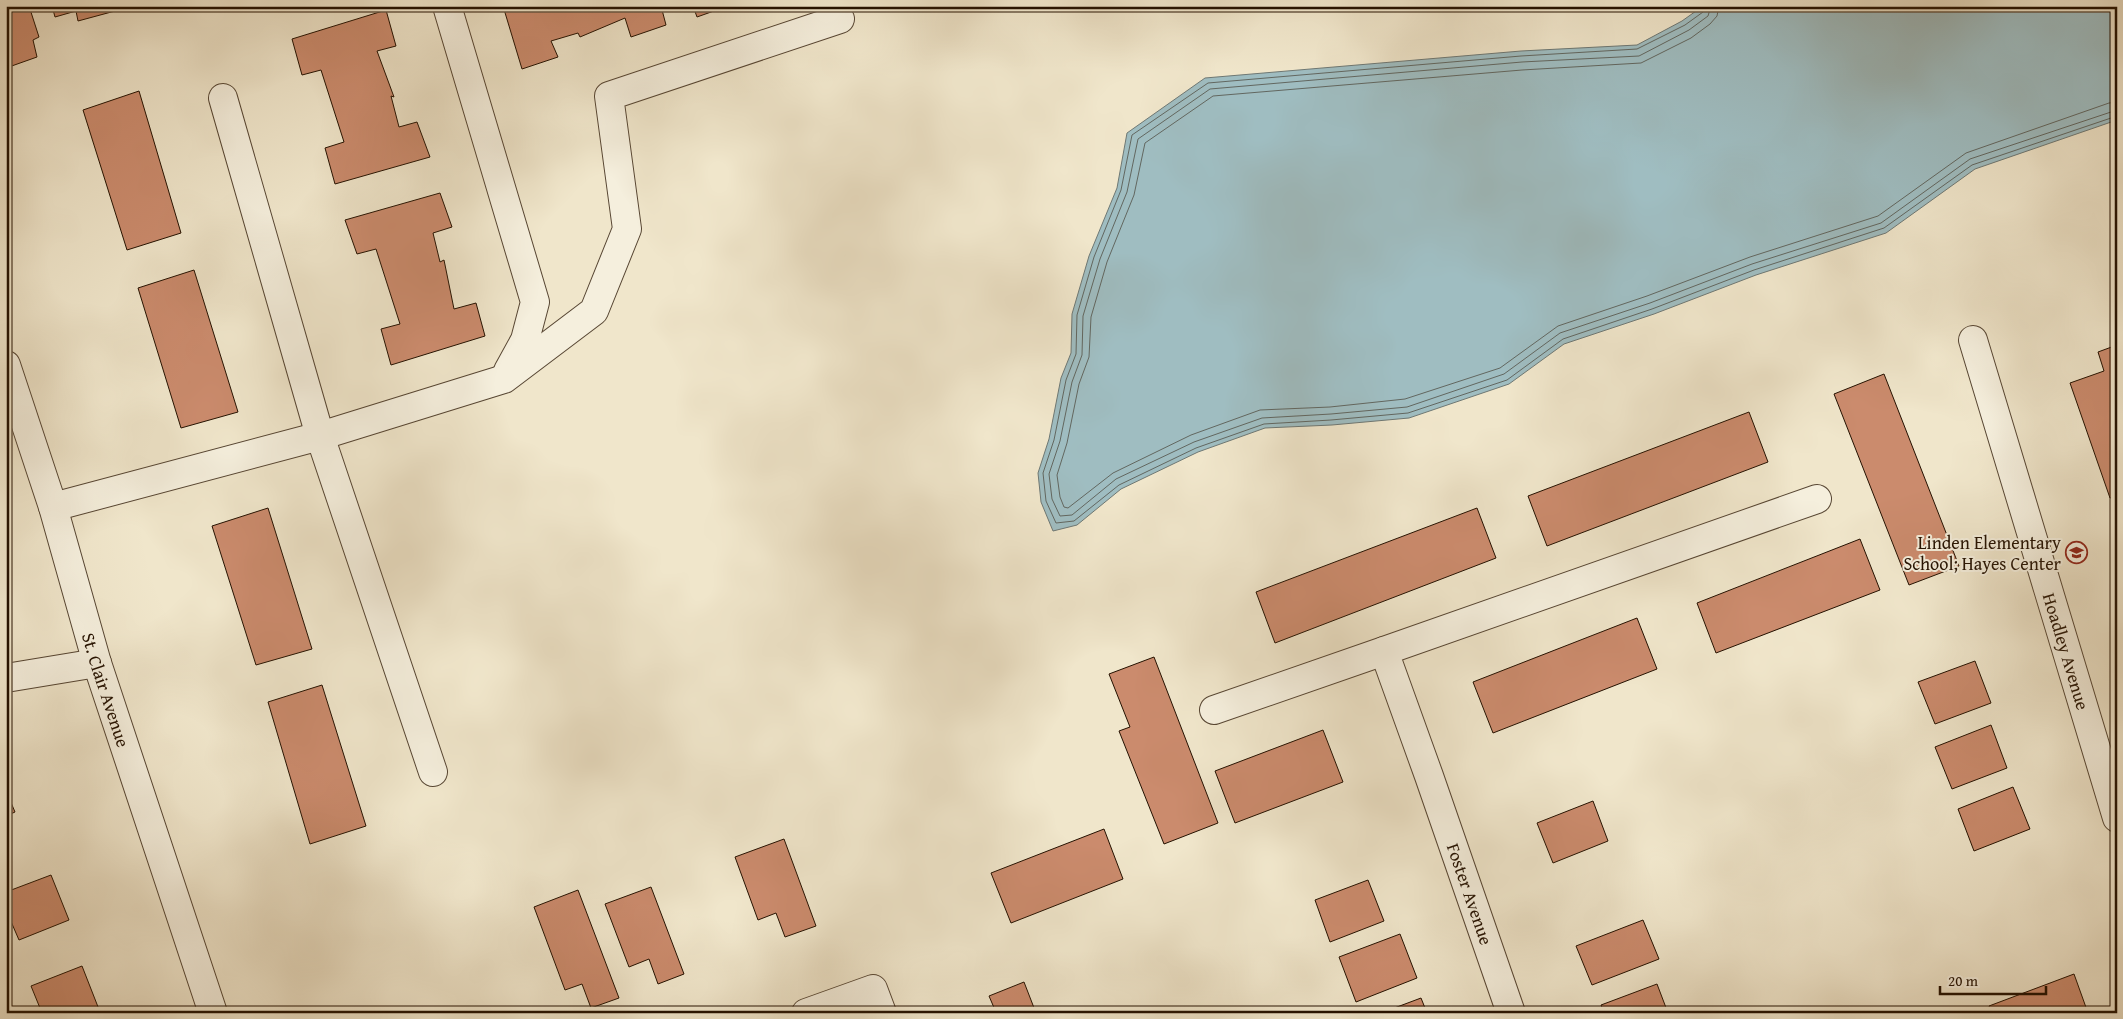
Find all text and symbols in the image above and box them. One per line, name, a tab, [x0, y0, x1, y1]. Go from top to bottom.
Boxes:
place label: Linden Elementary School; Hayes Center	[1903, 529, 2062, 577]
school or university icon: Linden Elementary School; Hayes Center	[2065, 540, 2089, 564]
street label: Hoadley Avenue	[2036, 589, 2097, 713]
street label: St. Clair Avenue	[76, 629, 137, 750]
street label: Foster Avenue	[1440, 840, 1500, 948]
scale bar	[1940, 964, 2047, 996]
text: 20 m	[1948, 970, 1979, 991]

